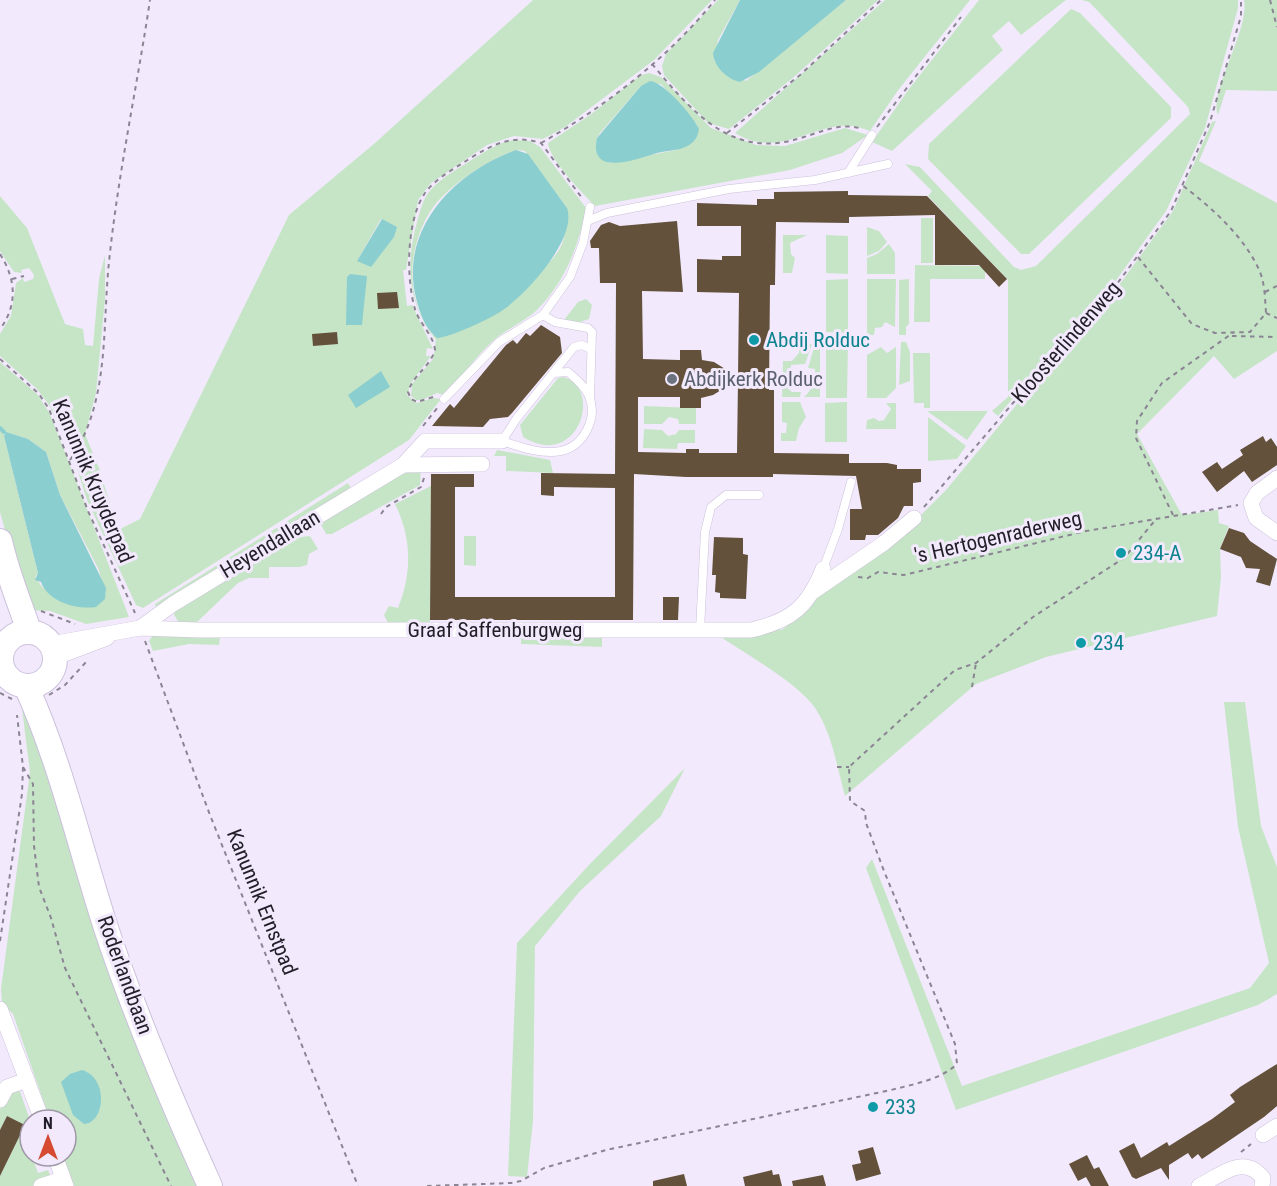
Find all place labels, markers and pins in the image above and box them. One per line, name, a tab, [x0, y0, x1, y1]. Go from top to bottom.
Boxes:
place label: Abdij Rolduc	[766, 328, 870, 352]
marker: Abdij Rolduc	[747, 333, 761, 347]
place label: Abdijkerk Rolduc	[684, 367, 823, 391]
marker: Abdijkerk Rolduc	[665, 372, 679, 386]
place label: 234-A	[1133, 541, 1181, 565]
marker: 234-A	[1114, 546, 1128, 560]
place label: 234	[1093, 631, 1124, 655]
marker: 234	[1074, 636, 1088, 650]
place label: 233	[885, 1095, 916, 1119]
marker: 233	[866, 1100, 880, 1114]

